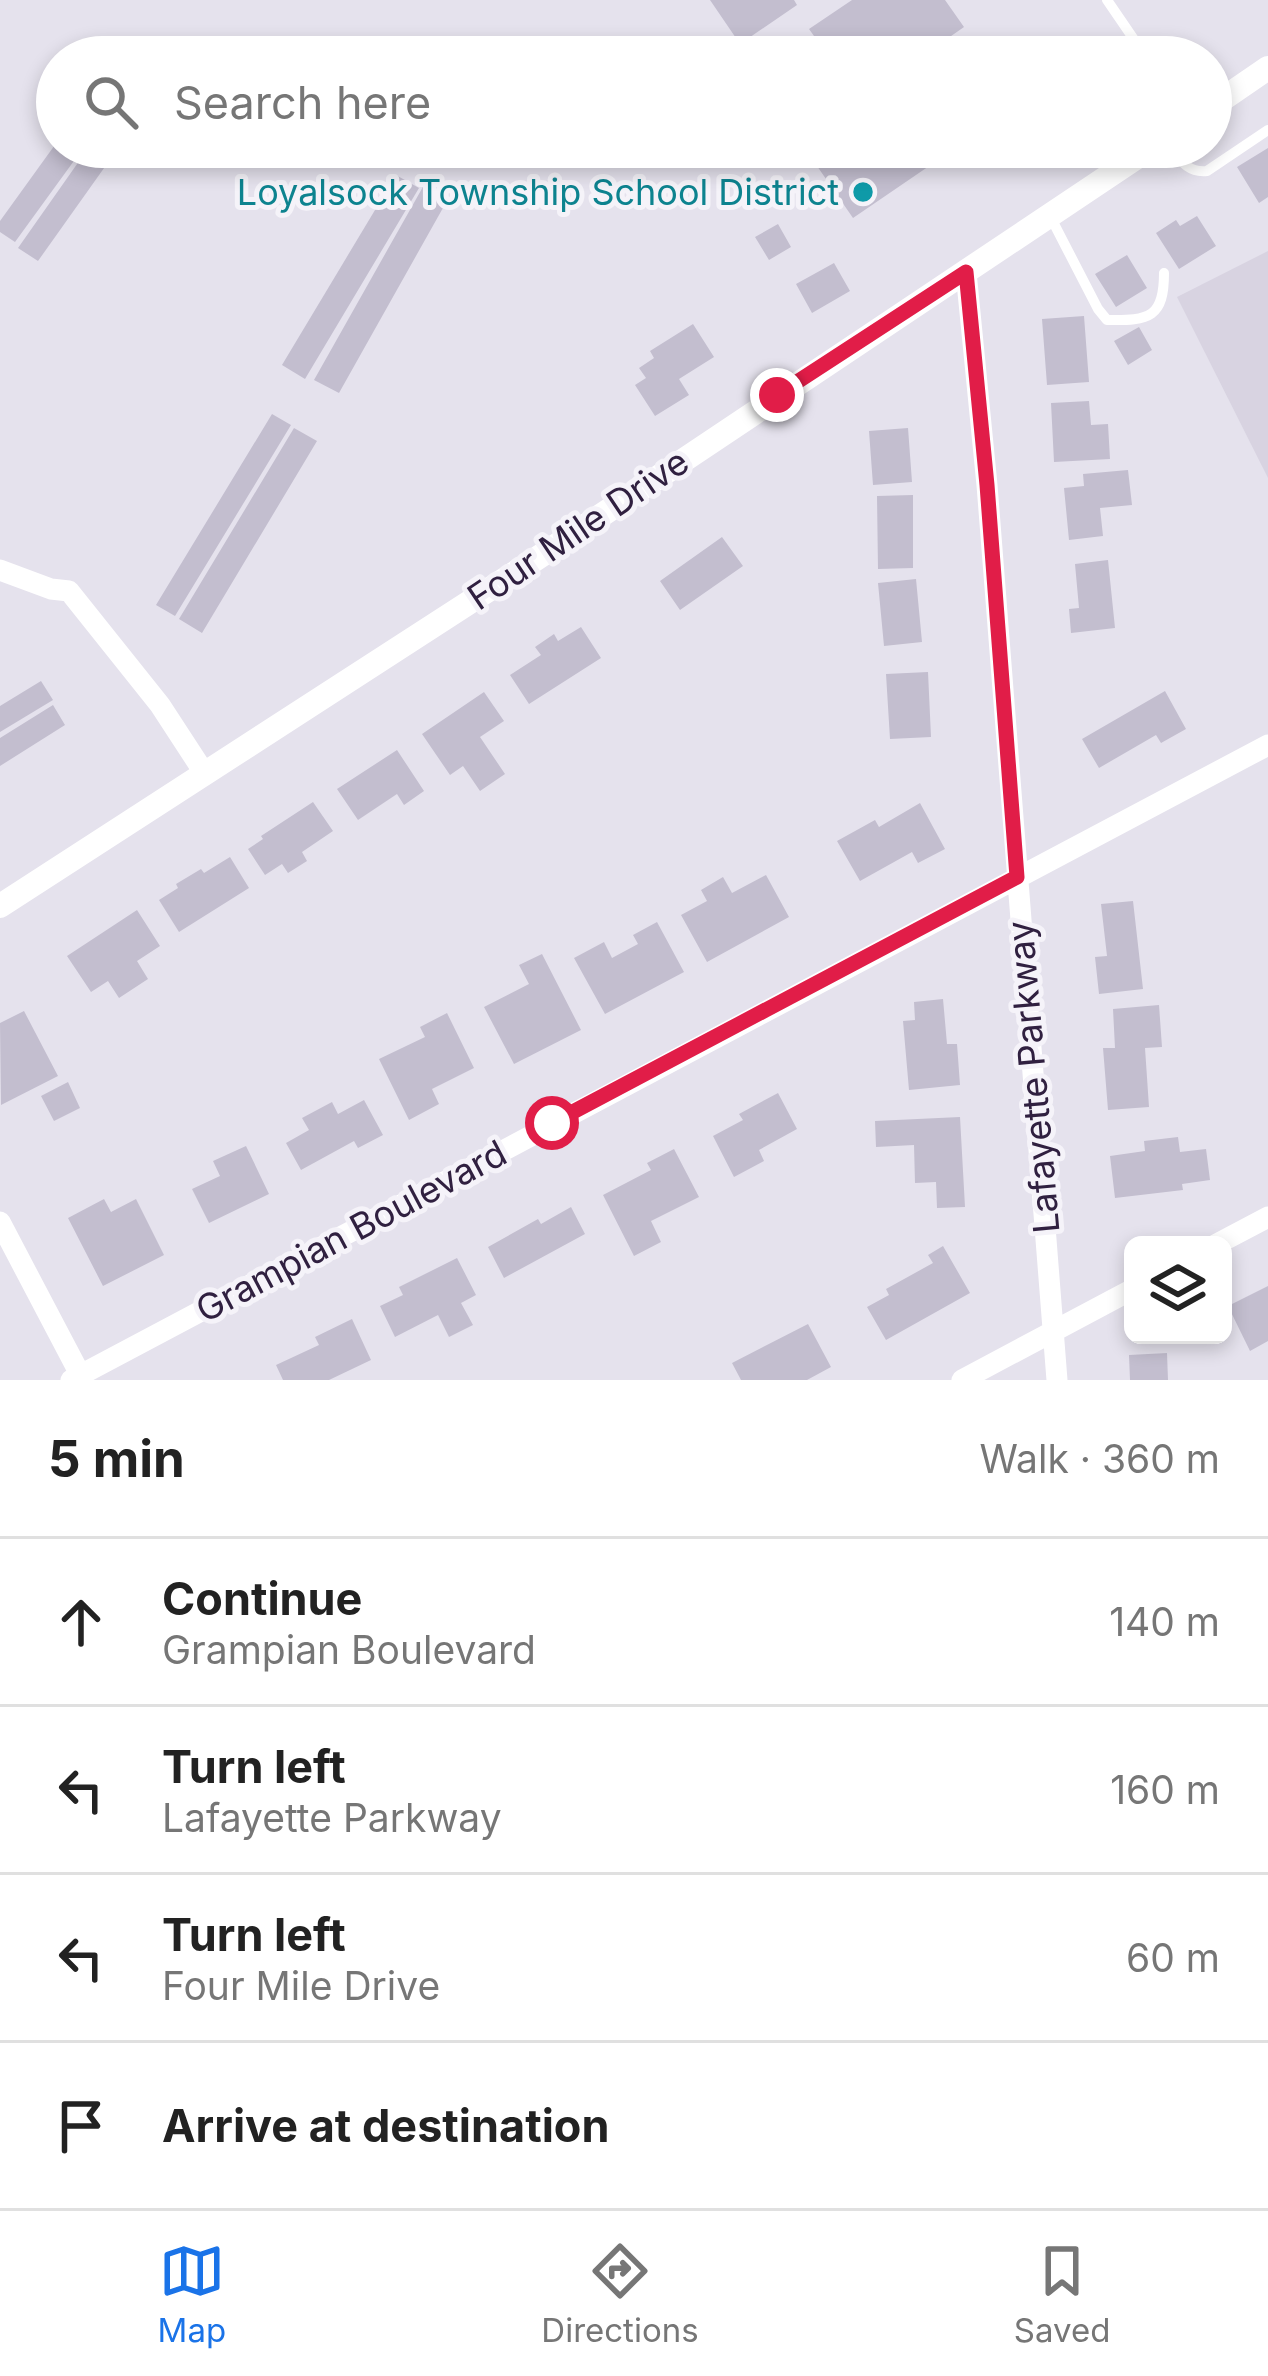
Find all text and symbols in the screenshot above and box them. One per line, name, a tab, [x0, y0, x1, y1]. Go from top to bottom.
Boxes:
search box	[36, 36, 1232, 168]
icon: search	[78, 69, 144, 135]
text: Search here	[174, 75, 431, 130]
place label: Loyalsock Township School District	[237, 170, 839, 214]
marker: Loyalsock Township School District	[850, 179, 876, 205]
route end	[750, 368, 804, 422]
street label: Four Mile Drive	[459, 439, 697, 619]
street label: Lafayette Parkway	[997, 919, 1069, 1235]
route start	[525, 1096, 579, 1150]
street label: Grampian Boulevard	[188, 1131, 514, 1331]
map controls	[1124, 1236, 1232, 1344]
button: layers	[1124, 1236, 1232, 1344]
text: 5 min	[48, 1428, 185, 1489]
text: Walk · 360 m	[980, 1435, 1220, 1482]
text: Continue	[162, 1571, 362, 1626]
icon: ahead	[48, 1589, 114, 1655]
text: 140 m	[1109, 1598, 1220, 1645]
text: Grampian Boulevard	[162, 1626, 536, 1673]
text: Turn left	[162, 1739, 346, 1794]
icon: left	[48, 1757, 114, 1823]
text: 160 m	[1110, 1766, 1220, 1813]
text: Lafayette Parkway	[162, 1794, 502, 1841]
text: Turn left	[162, 1907, 346, 1962]
icon: left	[48, 1925, 114, 1991]
text: 60 m	[1126, 1934, 1220, 1981]
text: Four Mile Drive	[162, 1962, 440, 2009]
icon: arrive	[48, 2093, 114, 2159]
text: Arrive at destination	[162, 2098, 609, 2153]
tab: Map	[158, 2238, 226, 2350]
tab: Directions	[541, 2238, 699, 2350]
tab: Saved	[1014, 2238, 1110, 2350]

